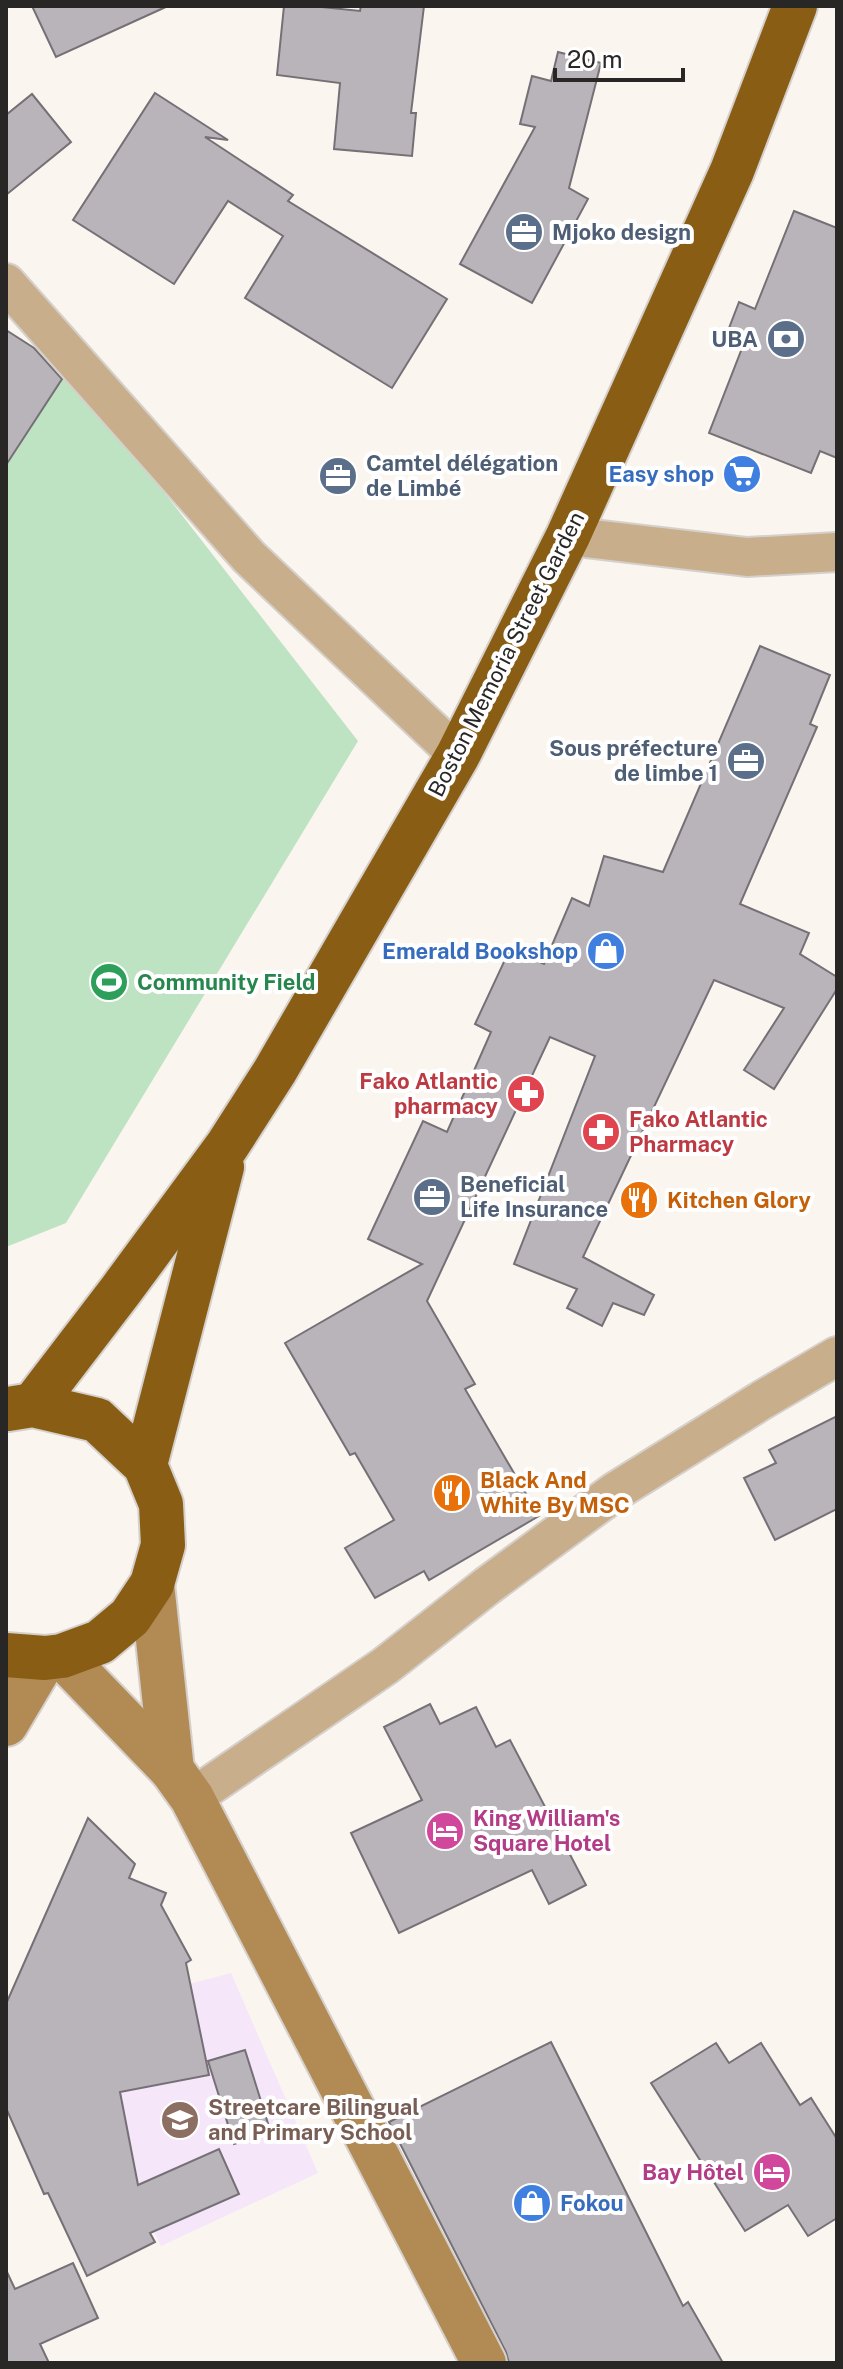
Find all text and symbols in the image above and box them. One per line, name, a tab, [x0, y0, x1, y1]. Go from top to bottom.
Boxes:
scale bar	[555, 32, 683, 82]
text: 20 m	[567, 45, 623, 73]
office icon: Mjoko design	[503, 211, 545, 253]
place label: Mjoko design	[552, 219, 691, 245]
bank icon: UBA	[765, 318, 807, 360]
place label: UBA	[711, 326, 758, 352]
place label: Camtel délégation de Limbé	[366, 450, 558, 501]
supermarket icon: Easy shop	[721, 453, 763, 495]
office icon: Camtel délégation de Limbé	[317, 455, 359, 497]
place label: Easy shop	[608, 461, 714, 487]
street label: Boston Memoria Street Garden	[423, 507, 589, 801]
place label: Sous préfecture de limbe 1	[549, 735, 718, 786]
office icon: Sous préfecture de limbe 1	[725, 740, 767, 782]
shop icon: Emerald Bookshop	[585, 930, 627, 972]
place label: Emerald Bookshop	[382, 938, 578, 964]
sports icon: Community Field	[88, 961, 130, 1003]
place label: Community Field	[137, 969, 315, 995]
place label: Fako Atlantic pharmacy	[359, 1068, 499, 1119]
pharmacy icon: Fako Atlantic pharmacy	[505, 1073, 547, 1115]
place label: Fako Atlantic Pharmacy	[629, 1106, 768, 1157]
pharmacy icon: Fako Atlantic Pharmacy	[580, 1111, 622, 1153]
place label: Beneficial Life Insurance	[460, 1171, 608, 1222]
office icon: Beneficial Life Insurance	[411, 1176, 453, 1218]
restaurant icon: Kitchen Glory	[618, 1179, 660, 1221]
place label: Kitchen Glory	[667, 1187, 811, 1213]
place label: Black And White By MSC	[480, 1467, 630, 1518]
restaurant icon: Black And White By MSC	[431, 1472, 473, 1514]
place label: King William's Square Hotel	[473, 1805, 620, 1856]
hotel icon: King William's Square Hotel	[424, 1810, 466, 1852]
place label: Streetcare Bilingual and Primary School	[208, 2094, 419, 2145]
school or university icon: Streetcare Bilingual and Primary School	[159, 2099, 201, 2141]
hotel icon: Bay Hôtel	[751, 2151, 793, 2193]
place label: Bay Hôtel	[642, 2159, 744, 2185]
shop icon: Fokou	[511, 2182, 553, 2224]
place label: Fokou	[560, 2190, 624, 2216]

